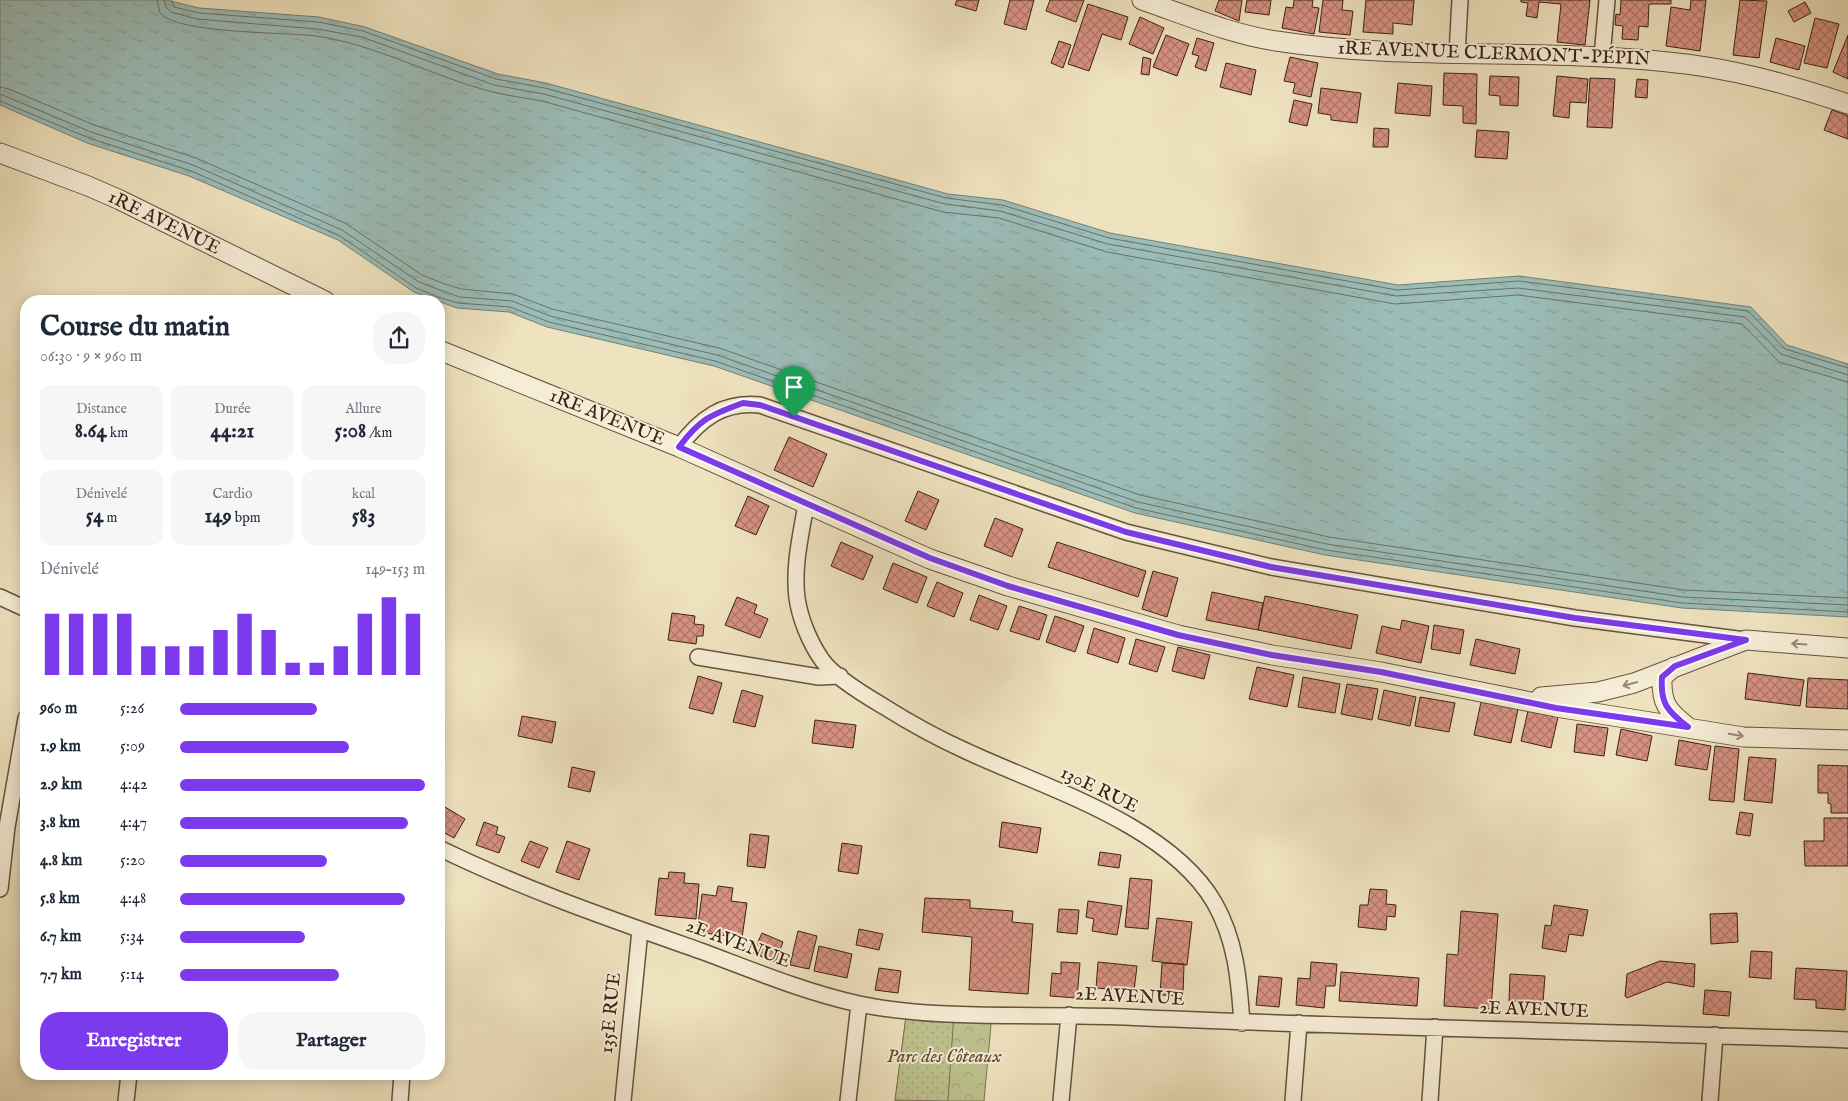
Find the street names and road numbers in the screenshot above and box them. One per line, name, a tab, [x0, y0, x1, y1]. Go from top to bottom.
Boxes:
street label: 1RE AVENUE CLERMONT-PÉPIN	[1337, 36, 1651, 71]
street label: 1RE AVENUE	[104, 185, 224, 261]
street label: 1RE AVENUE	[546, 384, 668, 452]
street label: 130E RUE	[1056, 761, 1142, 819]
street label: 2E AVENUE	[682, 914, 794, 974]
street label: 135E RUE	[595, 971, 627, 1055]
street label: 2E AVENUE	[1075, 982, 1185, 1012]
street label: 2E AVENUE	[1479, 996, 1589, 1024]

